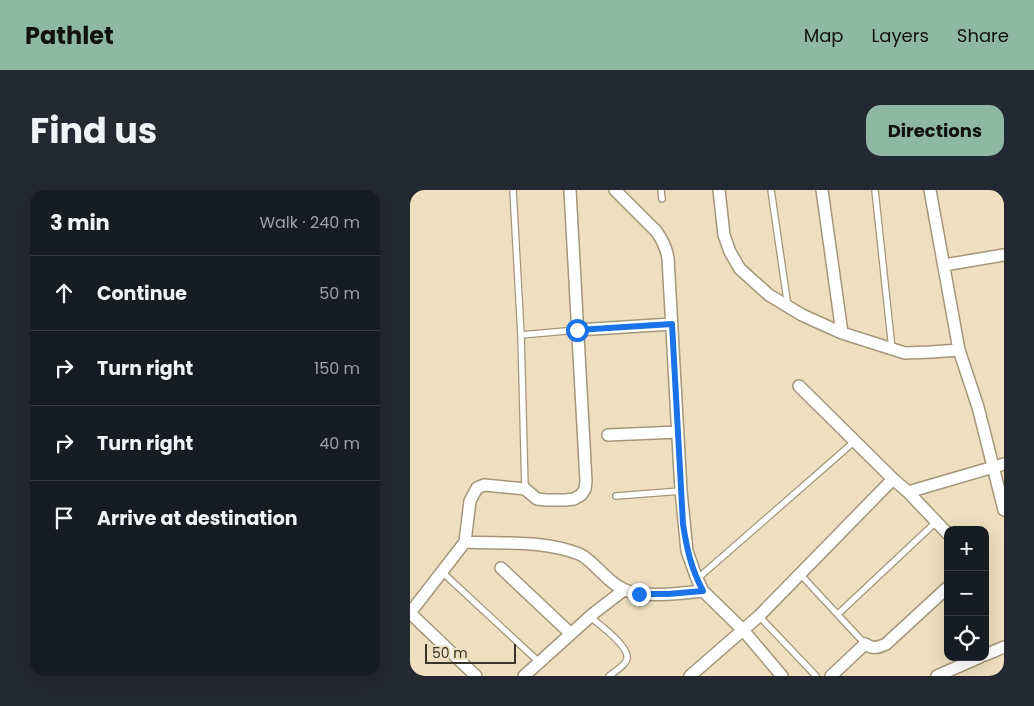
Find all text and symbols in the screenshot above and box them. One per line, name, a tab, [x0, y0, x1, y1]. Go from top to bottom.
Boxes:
text: Pathlet	[25, 19, 114, 52]
text: Map	[804, 23, 844, 48]
text: Layers	[872, 23, 929, 48]
text: Share	[957, 23, 1009, 48]
button: Directions	[866, 105, 1004, 156]
text: Find us	[30, 106, 157, 155]
text: 3 min	[50, 208, 110, 237]
text: Walk · 240 m	[259, 211, 360, 234]
icon: ahead	[50, 279, 78, 307]
text: Continue	[97, 280, 187, 307]
text: 50 m	[319, 282, 360, 305]
route start	[566, 319, 589, 342]
icon: right	[50, 354, 78, 382]
text: Turn right	[97, 355, 193, 382]
text: 150 m	[314, 357, 360, 380]
icon: right	[50, 429, 78, 457]
text: Turn right	[97, 430, 193, 457]
text: 40 m	[319, 432, 360, 455]
icon: arrive	[50, 504, 78, 532]
text: Arrive at destination	[97, 505, 298, 532]
map controls	[944, 526, 989, 661]
button: +	[944, 526, 989, 571]
button: −	[944, 571, 989, 616]
route end	[628, 583, 651, 606]
button: locate	[944, 616, 989, 661]
scale bar	[425, 641, 516, 664]
text: 50 m	[432, 643, 468, 663]

